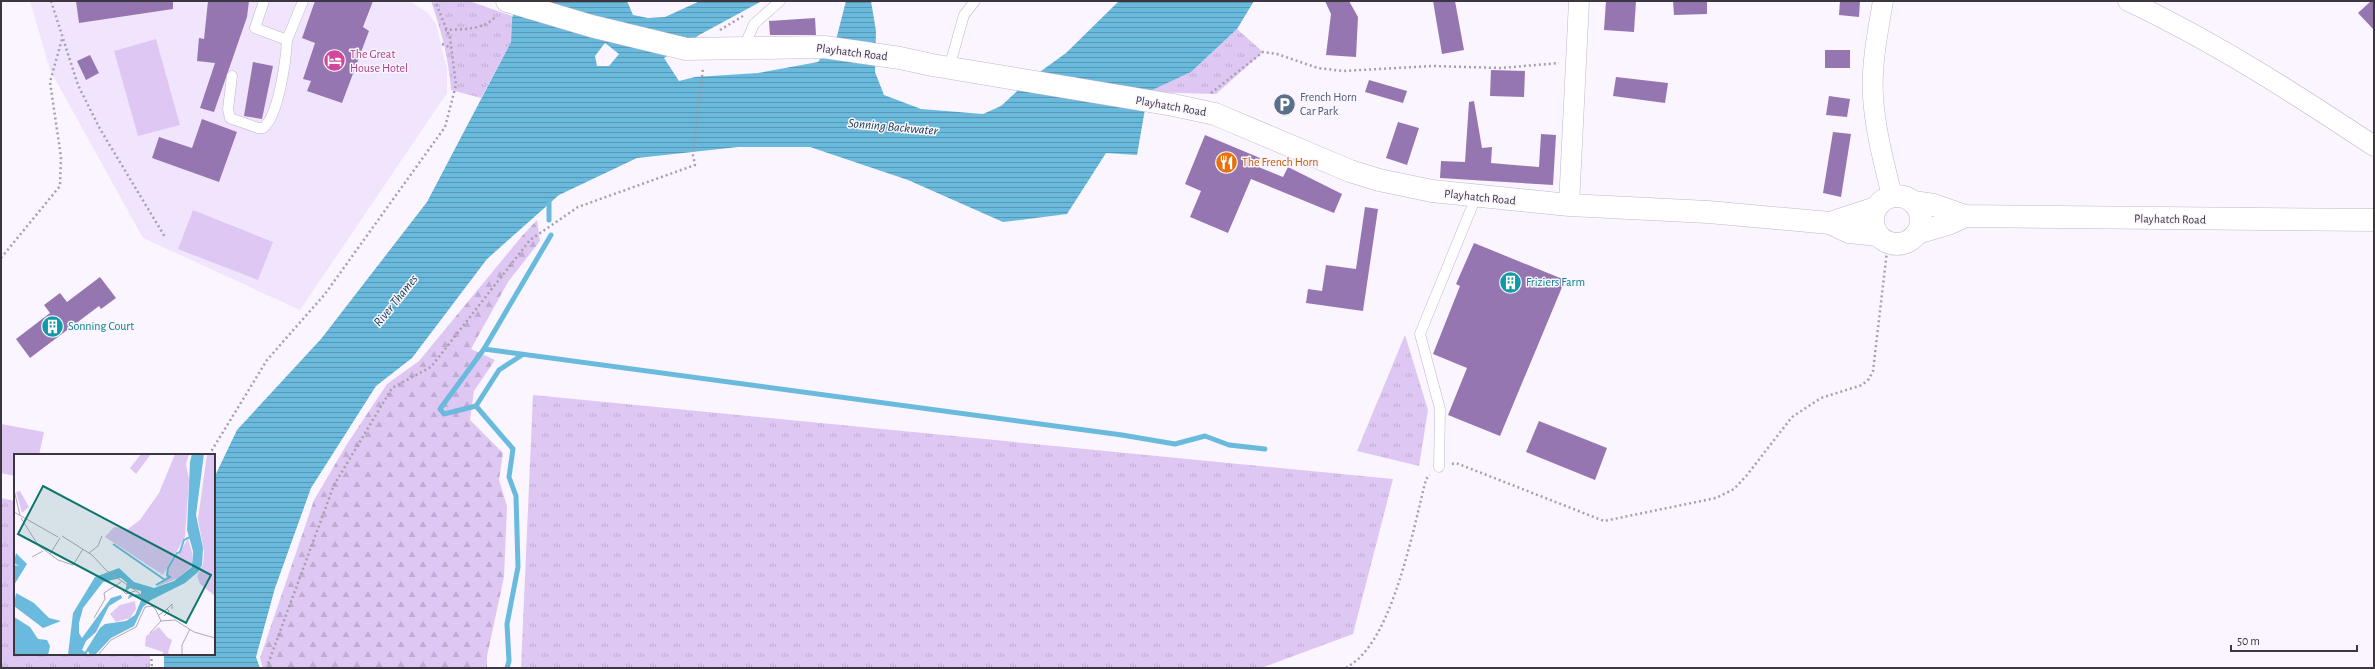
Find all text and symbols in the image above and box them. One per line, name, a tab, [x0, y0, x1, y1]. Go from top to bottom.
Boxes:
street label: Playhatch Road	[815, 42, 888, 63]
hotel icon: The Great House Hotel	[321, 48, 347, 74]
place label: The Great House Hotel	[350, 48, 408, 74]
parking icon: French Horn Car Park	[1272, 91, 1298, 117]
place label: French Horn Car Park	[1300, 91, 1357, 117]
street label: Playhatch Road	[1134, 94, 1207, 119]
water label: Sonning Backwater	[848, 117, 939, 138]
restaurant icon: The French Horn	[1213, 149, 1239, 175]
place label: The French Horn	[1242, 156, 1319, 168]
street label: Playhatch Road	[1444, 187, 1516, 208]
street label: Playhatch Road	[2134, 212, 2206, 227]
building icon: Friziers Farm	[1498, 269, 1524, 295]
water label: River Thames	[372, 273, 421, 329]
place label: Friziers Farm	[1526, 276, 1585, 288]
building icon: Sonning Court	[39, 313, 65, 339]
place label: Sonning Court	[68, 320, 134, 332]
inset map	[14, 454, 215, 655]
scale bar	[2231, 627, 2357, 653]
text: 50 m	[2237, 635, 2260, 647]

